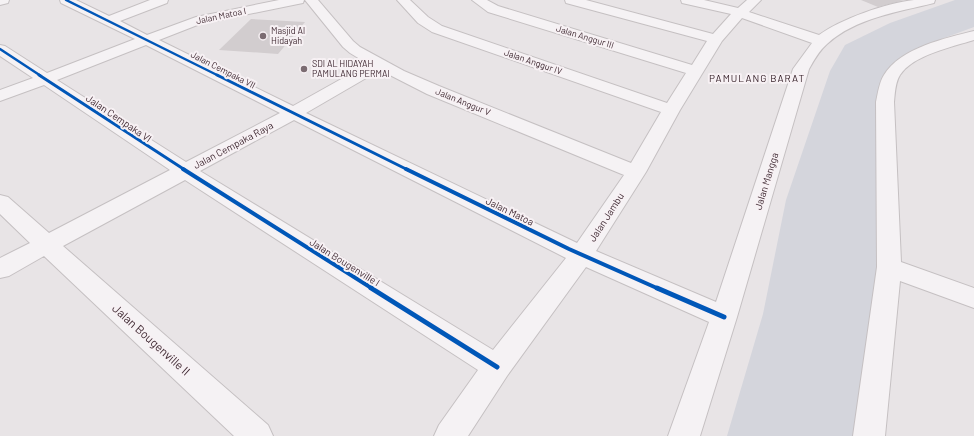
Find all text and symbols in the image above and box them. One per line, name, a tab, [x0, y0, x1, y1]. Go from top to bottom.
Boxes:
street label: Jalan Matoa I	[195, 5, 247, 26]
street label: Jalan Anggur III	[555, 22, 615, 51]
place label: Masjid Al Hidayah	[271, 25, 305, 46]
marker: Masjid Al Hidayah	[258, 31, 268, 41]
street label: Jalan Anggur IV	[503, 46, 564, 77]
street label: Jalan Cempaka VII	[189, 48, 257, 91]
place label: SDI AL HIDAYAH PAMULANG PERMAI	[312, 58, 390, 79]
marker: SDI AL HIDAYAH PAMULANG PERMAI	[299, 64, 309, 74]
district label: PAMULANG BARAT	[709, 72, 805, 84]
street label: Jalan Anggur V	[434, 86, 492, 118]
street label: Jalan Cempaka VI	[84, 92, 154, 144]
street label: Jalan Cempaka Raya	[191, 119, 275, 171]
street label: Jalan Mangga	[752, 151, 780, 211]
street label: Jalan Jambu	[586, 190, 626, 244]
street label: Jalan Matoa	[484, 194, 536, 228]
street label: Jalan Bougenville I	[308, 236, 382, 288]
street label: Jalan Bougenville II	[110, 301, 193, 378]

